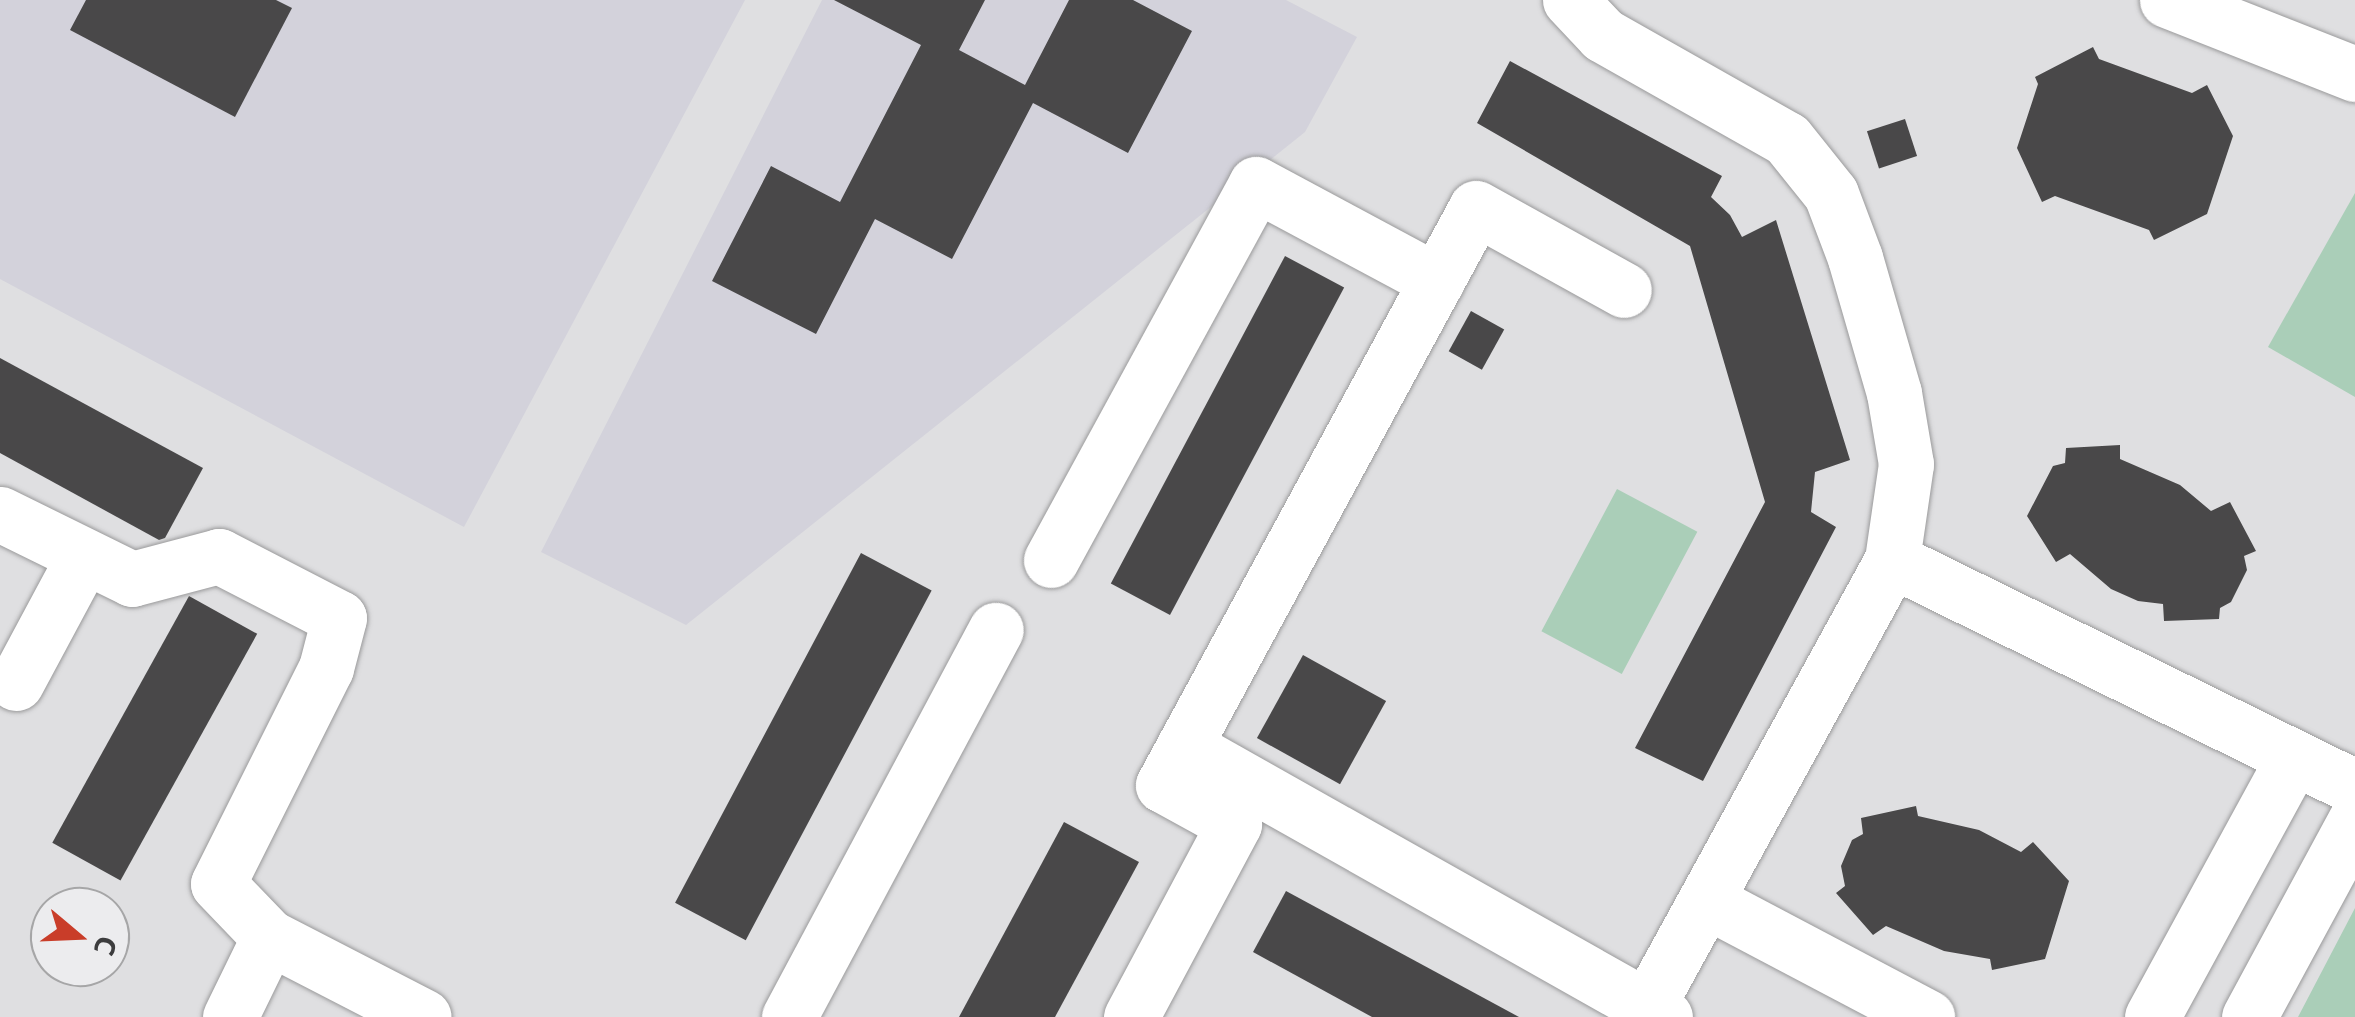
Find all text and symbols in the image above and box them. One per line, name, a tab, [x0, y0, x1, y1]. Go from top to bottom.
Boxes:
north arrow	[30, 887, 130, 987]
text: С	[86, 931, 127, 961]

